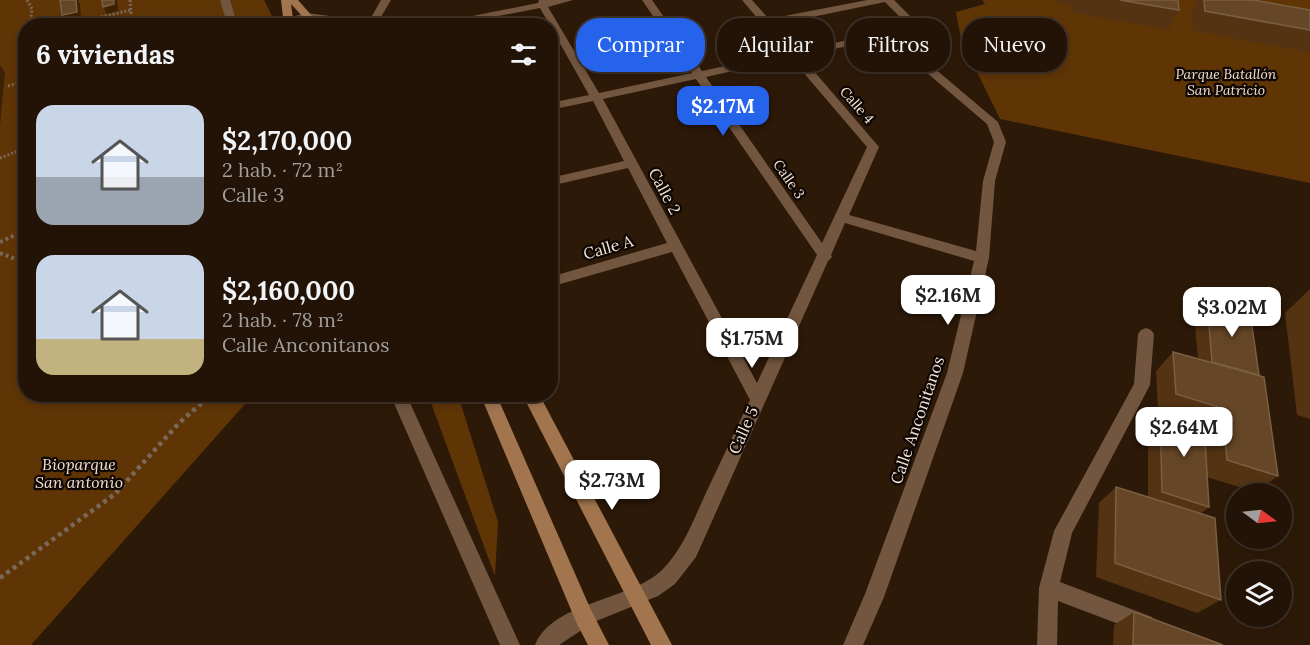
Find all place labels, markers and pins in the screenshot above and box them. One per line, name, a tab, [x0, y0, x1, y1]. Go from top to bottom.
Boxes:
pin: $2.17M	[674, 86, 772, 137]
pin: $2.16M	[899, 275, 997, 326]
pin: $3.02M	[1183, 287, 1281, 338]
pin: $1.75M	[703, 318, 801, 369]
pin: $2.64M	[1135, 407, 1233, 458]
pin: $2.73M	[563, 460, 661, 511]

